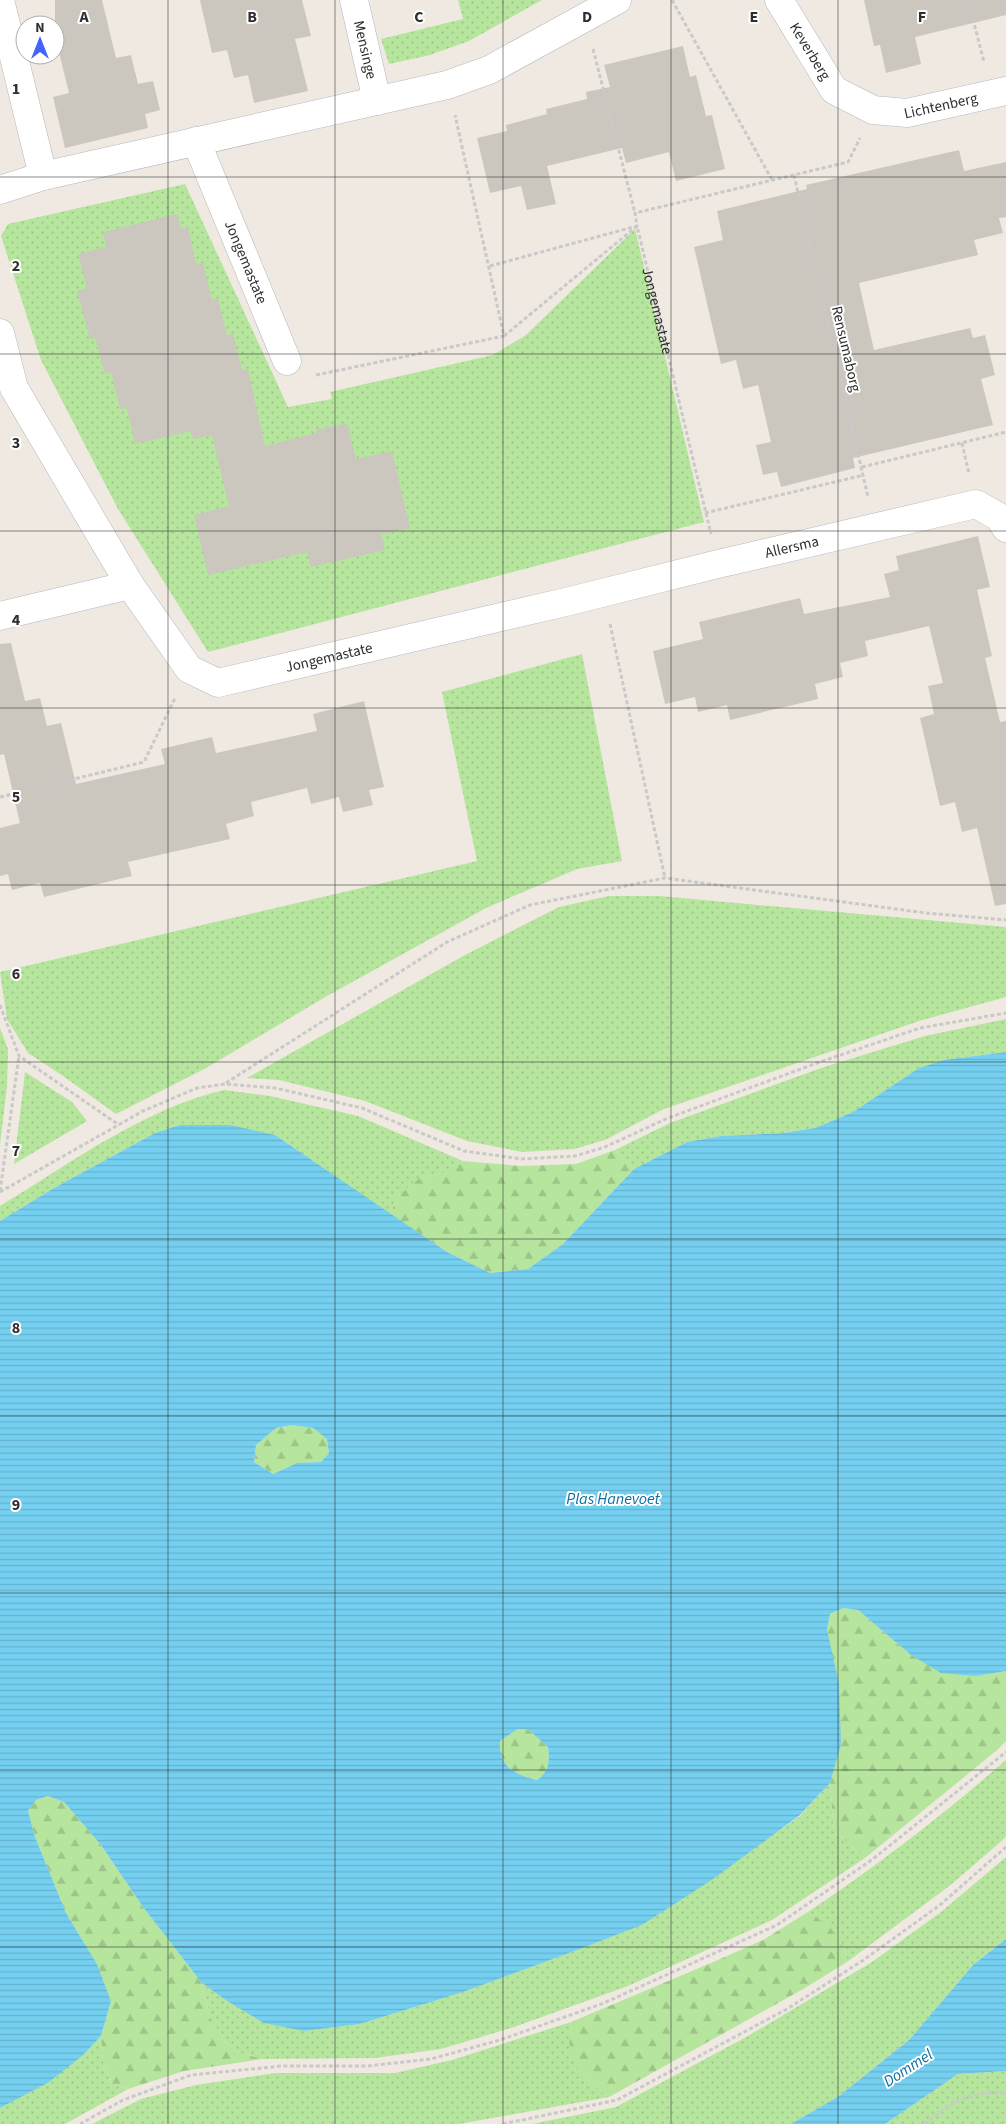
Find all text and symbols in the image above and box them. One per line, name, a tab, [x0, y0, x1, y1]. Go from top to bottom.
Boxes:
text: A	[78, 6, 89, 28]
text: B	[247, 6, 257, 28]
text: C	[414, 6, 424, 28]
text: D	[582, 6, 592, 28]
text: E	[750, 6, 758, 28]
text: F	[918, 6, 926, 28]
north arrow	[15, 15, 65, 65]
text: N	[35, 18, 45, 38]
street label: Mensinge	[348, 18, 382, 81]
street label: Keverberg	[785, 18, 836, 84]
text: 1	[12, 78, 20, 100]
street label: Lichtenberg	[902, 87, 980, 124]
street label: Jongemastate	[219, 217, 273, 307]
text: 2	[12, 255, 20, 277]
street label: Jongemastate	[637, 265, 678, 357]
street label: Rensumaborg	[826, 304, 866, 394]
text: 3	[12, 432, 20, 454]
street label: Allersma	[763, 530, 821, 563]
text: 4	[12, 609, 21, 631]
street label: Jongemastate	[283, 637, 374, 677]
text: 5	[12, 786, 20, 808]
text: 6	[12, 963, 20, 985]
text: 7	[12, 1140, 20, 1162]
text: 8	[12, 1317, 20, 1339]
water label: Plas Hanevoet	[566, 1488, 660, 1510]
text: 9	[12, 1494, 20, 1516]
water label: Dommel	[879, 2044, 937, 2092]

